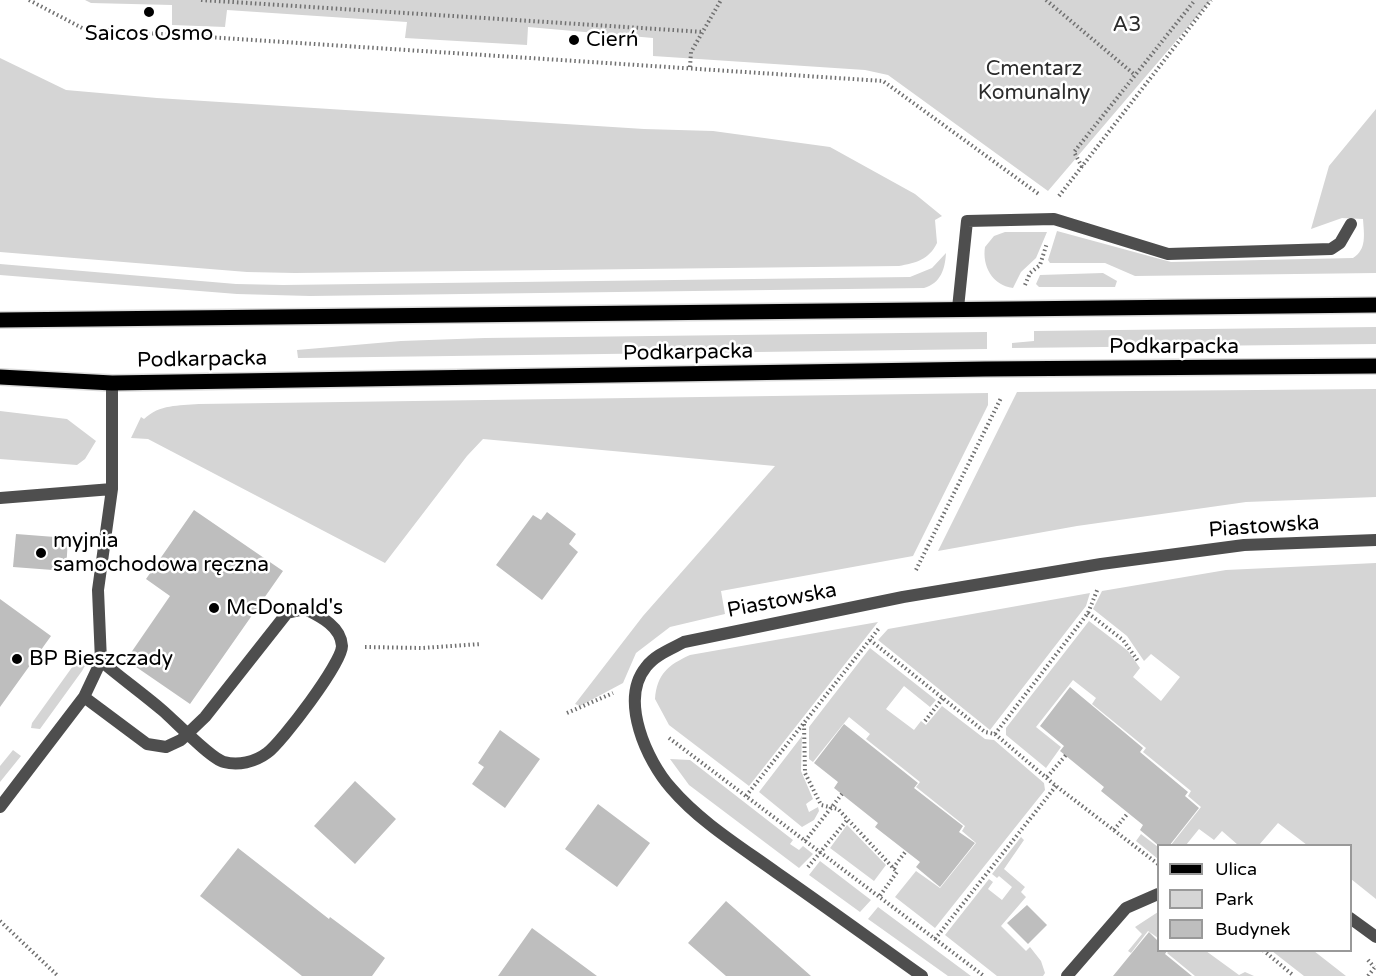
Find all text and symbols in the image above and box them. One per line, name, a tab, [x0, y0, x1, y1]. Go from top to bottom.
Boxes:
marker: Saicos Osmo	[142, 5, 156, 19]
park label: A3	[1113, 12, 1141, 38]
place label: Saicos Osmo	[85, 21, 213, 47]
place label: Cierń	[586, 27, 639, 53]
marker: Cierń	[567, 33, 581, 47]
park label: Cmentarz Komunalny	[978, 56, 1090, 106]
street label: Podkarpacka	[1109, 334, 1239, 360]
street label: Podkarpacka	[623, 339, 753, 367]
street label: Podkarpacka	[137, 346, 267, 374]
street label: Piastowska	[1208, 511, 1320, 543]
place label: myjnia samochodowa ręczna	[53, 528, 269, 578]
marker: myjnia samochodowa ręczna	[34, 546, 48, 560]
street label: Piastowska	[725, 578, 839, 624]
place label: McDonald's	[226, 595, 343, 621]
marker: McDonald's	[207, 601, 221, 615]
place label: BP Bieszczady	[29, 646, 173, 672]
marker: BP Bieszczady	[10, 652, 24, 666]
legend	[1157, 844, 1352, 952]
text: Ulica	[1215, 858, 1257, 880]
text: Park	[1215, 888, 1253, 910]
text: Budynek	[1215, 918, 1290, 940]

